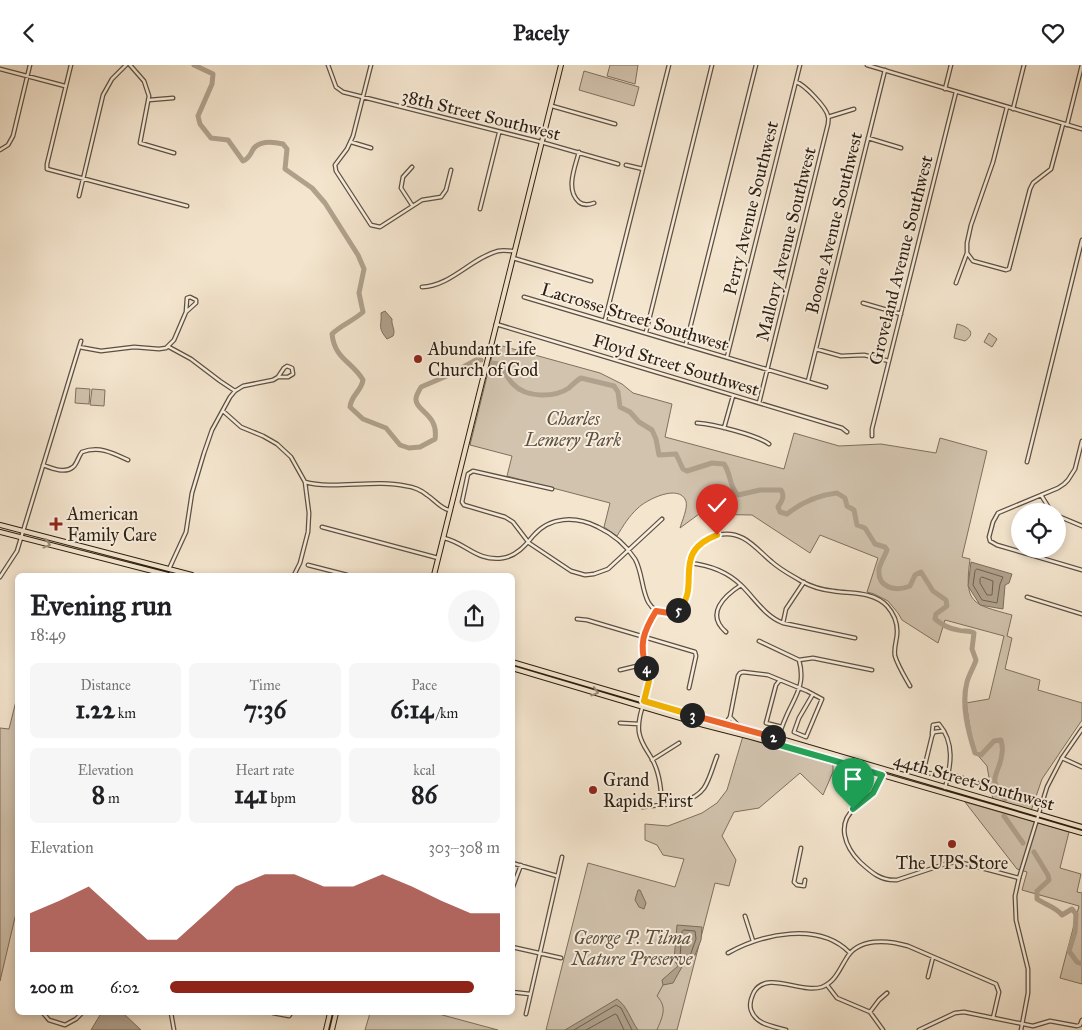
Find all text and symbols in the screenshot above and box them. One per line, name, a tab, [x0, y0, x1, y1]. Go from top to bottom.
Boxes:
icon: back	[15, 19, 43, 47]
text: Pacely	[513, 19, 569, 46]
icon: heart	[1039, 19, 1067, 47]
street label: 38th Street Southwest	[399, 85, 563, 146]
street label: Perry Avenue Southwest	[719, 118, 783, 297]
street label: Boone Avenue Southwest	[801, 129, 867, 316]
street label: Mallory Avenue Southwest	[751, 144, 821, 343]
street label: Groveland Avenue Southwest	[864, 152, 938, 367]
street label: Lacrosse Street Southwest	[539, 278, 732, 356]
street label: Floyd Street Southwest	[590, 329, 762, 401]
place label: Abundant Life Church of God	[427, 338, 538, 381]
marker: Abundant Life Church of God	[412, 353, 424, 365]
park label: Charles Lemery Park	[524, 408, 621, 451]
pin	[696, 484, 738, 535]
icon: check	[703, 491, 731, 519]
place label: American Family Care	[66, 503, 157, 546]
map controls	[1011, 503, 1066, 558]
button: locate	[1011, 503, 1066, 558]
marker: American Family Care	[49, 517, 63, 531]
one-way arrow	[43, 538, 51, 548]
text: Evening run	[30, 588, 172, 623]
button: share	[448, 590, 500, 642]
pin: 5	[666, 597, 690, 623]
text: 5	[675, 602, 682, 619]
text: 18:49	[30, 625, 66, 644]
pin: 4	[634, 655, 658, 681]
text: 4	[643, 660, 650, 677]
text: Distance	[81, 677, 131, 694]
text: Time	[249, 677, 280, 694]
text: Pace	[412, 677, 437, 694]
one-way arrow	[590, 687, 598, 697]
text: 1.22	[75, 694, 115, 725]
text: 7:36	[244, 694, 286, 725]
text: 6:14	[390, 694, 433, 725]
pin: 3	[680, 703, 704, 727]
text: km	[115, 705, 136, 722]
text: /km	[433, 705, 458, 722]
text: 3	[690, 707, 695, 724]
pin: 2	[760, 725, 786, 749]
text: 2	[770, 729, 777, 746]
street label: 44th Street Southwest	[891, 749, 1058, 816]
pin	[832, 758, 874, 809]
text: Elevation	[78, 762, 133, 779]
text: Heart rate	[236, 762, 294, 779]
text: kcal	[413, 762, 435, 779]
icon: arrive	[839, 765, 867, 793]
place label: Grand Rapids First	[603, 769, 694, 812]
text: 8	[92, 779, 105, 810]
text: 141	[234, 779, 268, 810]
text: 86	[411, 779, 437, 810]
marker: Grand Rapids First	[587, 784, 599, 796]
text: m	[105, 790, 120, 807]
text: bpm	[268, 790, 296, 807]
text: Elevation	[30, 838, 94, 857]
text: 303–308 m	[428, 838, 500, 857]
marker: The UPS Store	[946, 838, 958, 850]
place label: The UPS Store	[896, 852, 1008, 874]
park label: George P. Tilma Nature Preserve	[571, 927, 694, 970]
text: 200 m	[30, 978, 73, 997]
text: 6:02	[110, 978, 139, 997]

